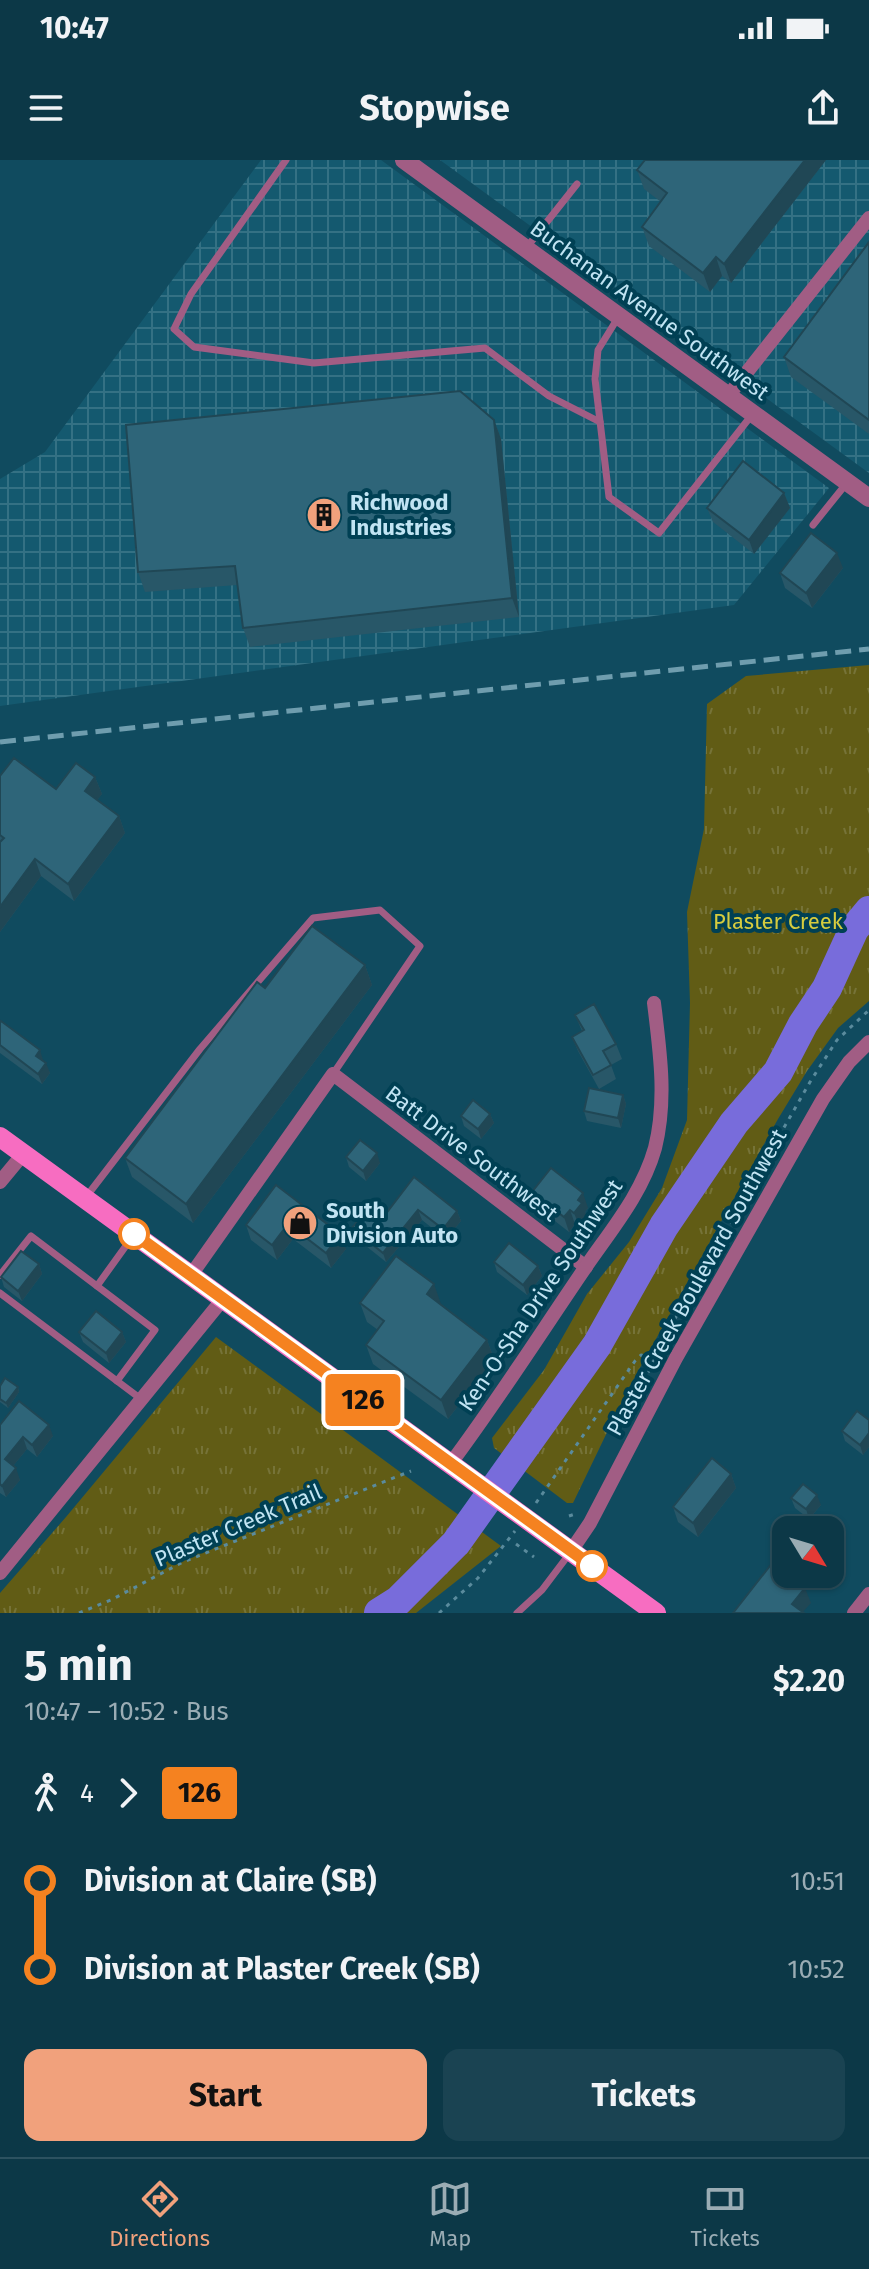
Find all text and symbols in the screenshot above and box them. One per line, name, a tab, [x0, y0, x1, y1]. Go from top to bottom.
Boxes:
text: 10:47	[40, 10, 109, 46]
icon: menu	[24, 86, 68, 130]
text: Stopwise	[359, 86, 510, 130]
icon: share	[801, 86, 845, 130]
street label: Buchanan Avenue Southwest	[525, 215, 774, 406]
place label: Richwood Industries	[350, 489, 452, 541]
building icon: Richwood Industries	[305, 496, 343, 534]
park label: Plaster Creek	[713, 908, 844, 935]
street label: Batt Drive Southwest	[380, 1080, 563, 1227]
street label: Plaster Creek Boulevard Southwest	[601, 1124, 792, 1440]
street label: Ken-O-Sha Drive Southwest	[453, 1174, 628, 1416]
place label: South Division Auto	[326, 1197, 458, 1249]
shop icon: South Division Auto	[281, 1204, 319, 1242]
unlabelled marker	[119, 1219, 149, 1249]
line badge: 126	[317, 1374, 409, 1426]
text: 126	[341, 1383, 385, 1416]
street label: Plaster Creek Trail	[151, 1478, 326, 1573]
north arrow	[772, 1516, 844, 1588]
map controls	[772, 1516, 844, 1588]
unlabelled marker	[577, 1551, 607, 1581]
text: 5 min	[24, 1639, 133, 1692]
text: $2.20	[773, 1663, 845, 1699]
text: 10:47 – 10:52 · Bus	[24, 1696, 229, 1727]
icon: walk	[24, 1771, 68, 1815]
icon: forward	[106, 1771, 150, 1815]
text: 126	[178, 1776, 221, 1809]
text: 4	[80, 1778, 94, 1809]
text: Division at Claire (SB)	[84, 1863, 376, 1899]
text: 10:51	[790, 1866, 845, 1897]
text: Division at Plaster Creek (SB)	[84, 1951, 480, 1987]
text: 10:52	[787, 1954, 845, 1985]
button: Start	[24, 2049, 427, 2141]
button: Tickets	[443, 2049, 845, 2141]
tab: Directions	[109, 2177, 210, 2252]
tab: Map	[428, 2177, 472, 2252]
tab: Tickets	[691, 2177, 760, 2252]

